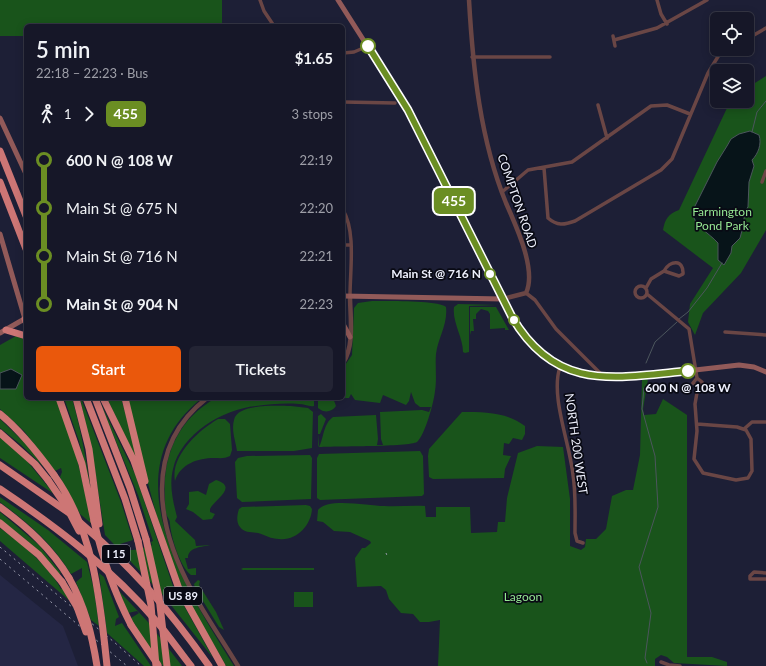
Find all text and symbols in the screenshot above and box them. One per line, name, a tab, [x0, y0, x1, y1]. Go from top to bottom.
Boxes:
map controls	[710, 12, 754, 108]
button: locate	[710, 12, 754, 56]
text: 5 min	[36, 36, 90, 63]
unlabelled marker	[360, 38, 376, 54]
text: $1.65	[295, 49, 333, 67]
button: layers	[710, 64, 754, 108]
text: 22:18 – 22:23 · Bus	[36, 65, 148, 81]
icon: walk	[36, 103, 58, 125]
icon: forward	[78, 103, 100, 125]
text: 455	[114, 105, 138, 122]
text: 1	[64, 106, 72, 122]
text: 3 stops	[292, 106, 333, 122]
text: 600 N @ 108 W	[66, 151, 173, 169]
text: 22:19	[300, 152, 333, 168]
street label: COMPTON ROAD	[494, 152, 541, 250]
line badge: 455	[431, 188, 477, 214]
text: 455	[442, 192, 466, 209]
text: Main St @ 675 N	[66, 199, 178, 217]
text: 22:20	[300, 200, 333, 216]
park label: Farmington Pond Park	[692, 204, 752, 233]
text: Main St @ 716 N	[66, 247, 178, 265]
text: 22:21	[300, 248, 333, 264]
place label: Main St @ 716 N	[391, 266, 481, 281]
marker: Main St @ 716 N	[484, 268, 496, 280]
text: Main St @ 904 N	[66, 295, 178, 313]
text: 22:23	[300, 296, 333, 312]
unlabelled marker	[508, 314, 520, 326]
button: Start	[36, 346, 181, 392]
button: Tickets	[189, 346, 333, 392]
marker: 600 N @ 108 W	[680, 363, 696, 379]
place label: 600 N @ 108 W	[645, 380, 731, 395]
street label: NORTH 200 WEST	[562, 392, 591, 496]
road number: I 15	[102, 545, 130, 563]
road number: US 89	[164, 587, 202, 605]
park label: Lagoon	[504, 589, 542, 604]

